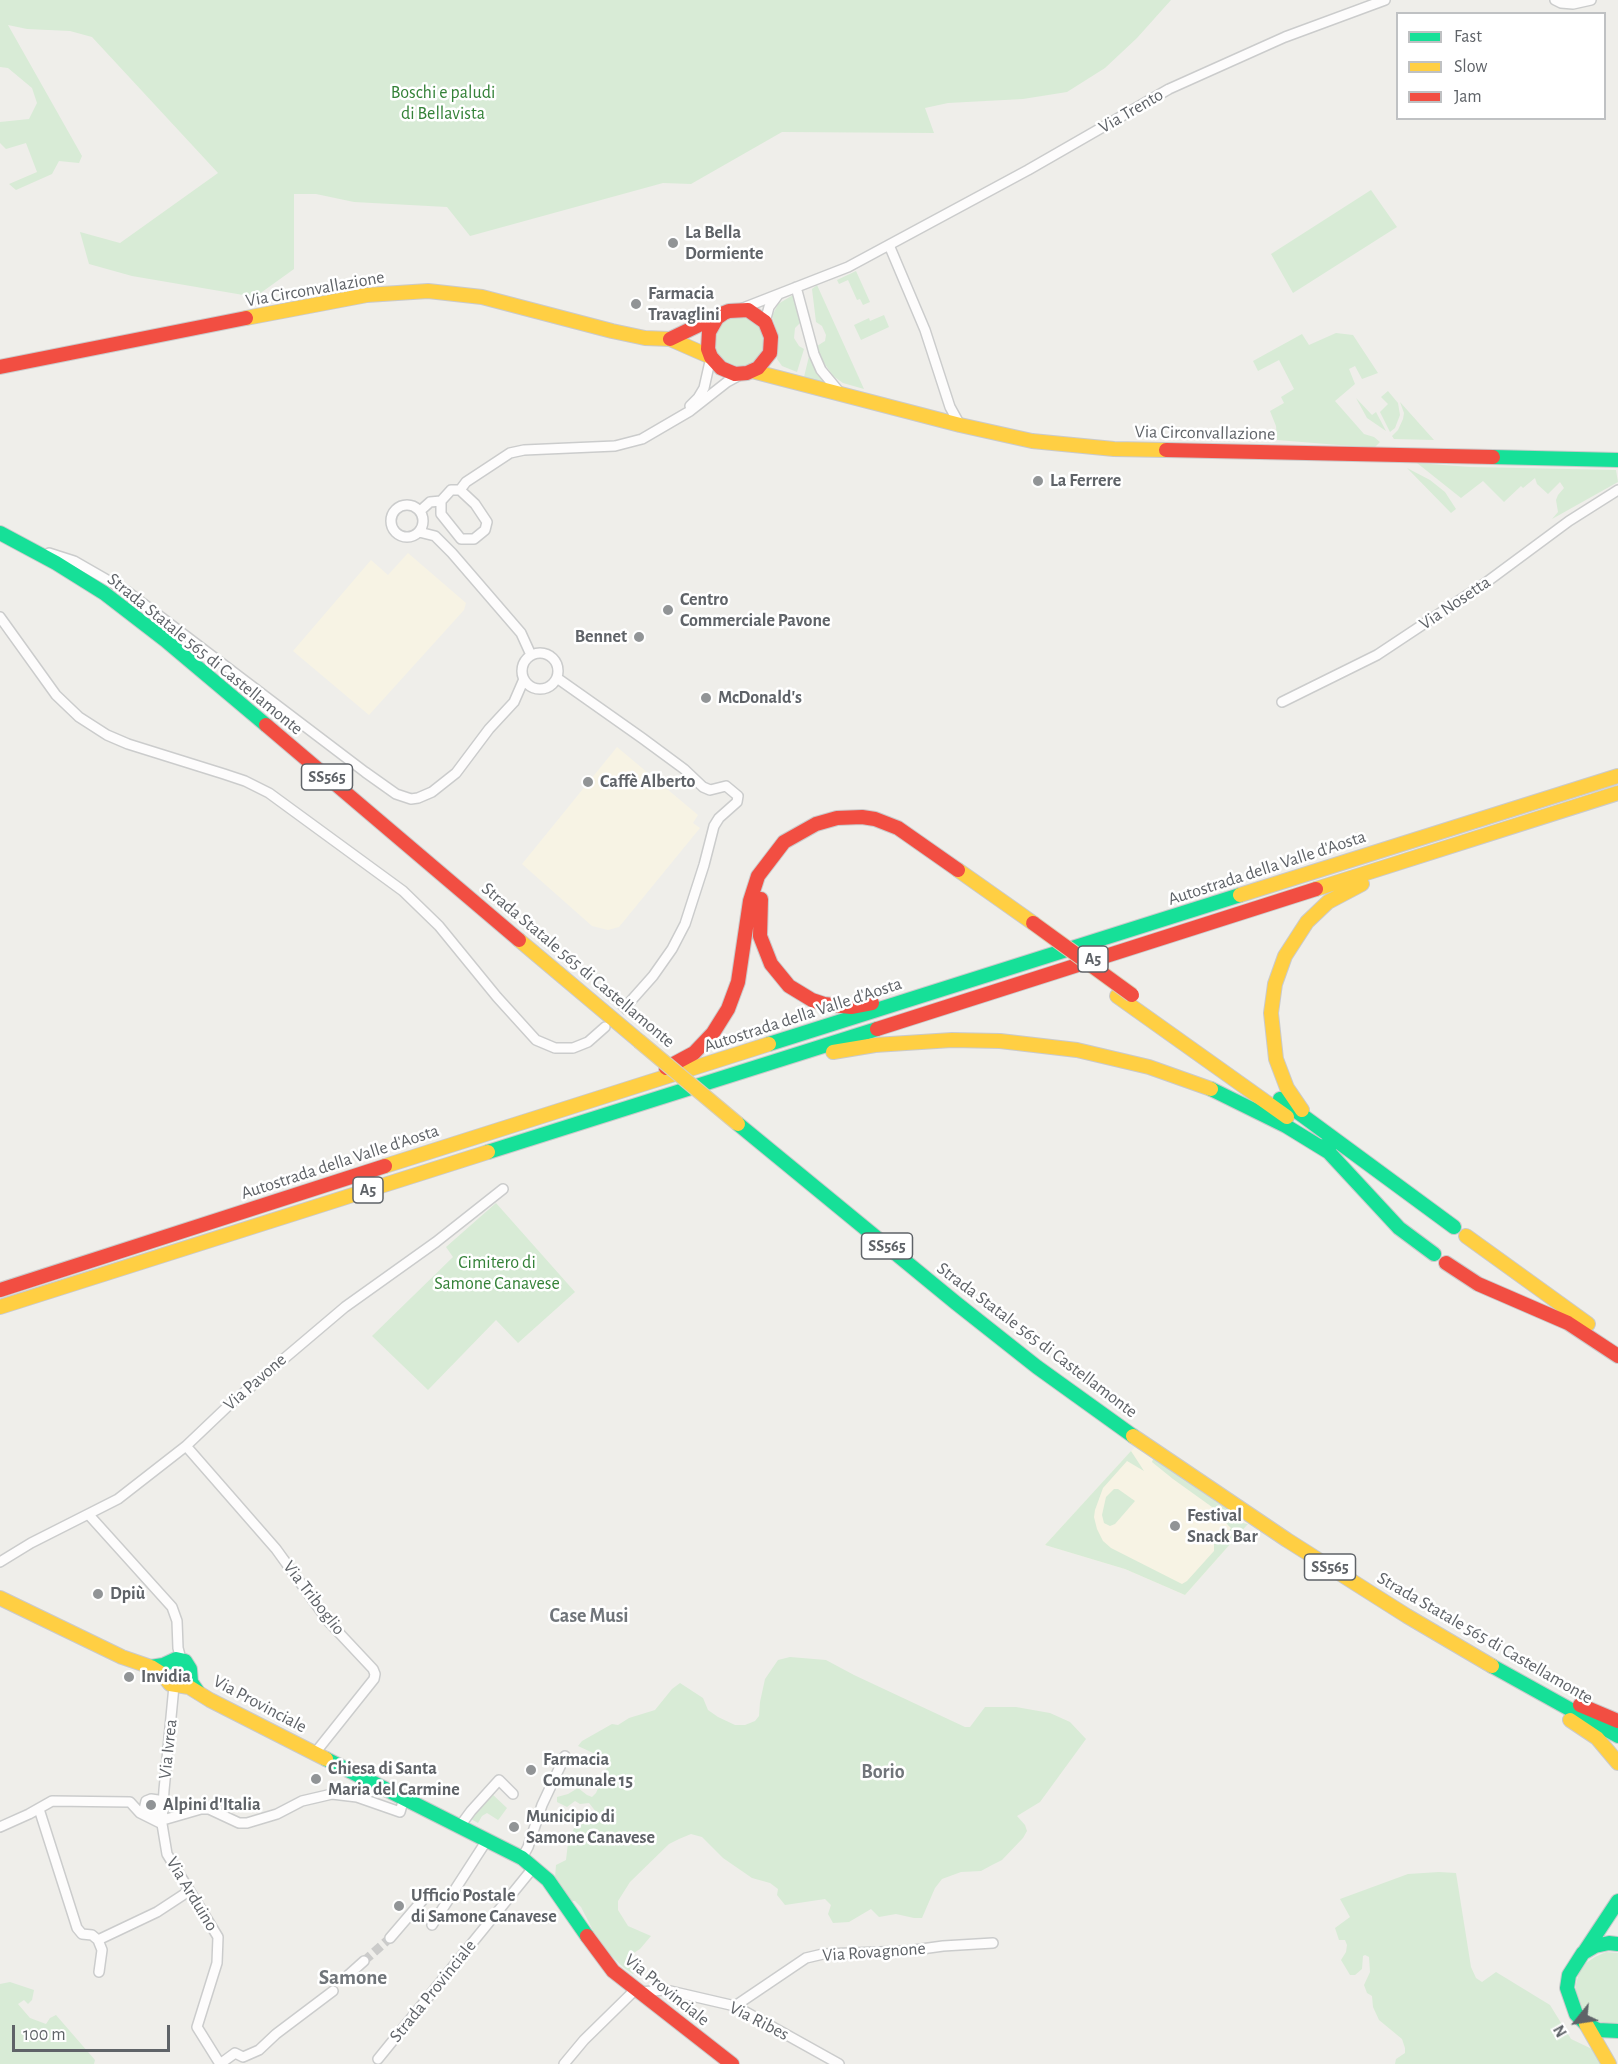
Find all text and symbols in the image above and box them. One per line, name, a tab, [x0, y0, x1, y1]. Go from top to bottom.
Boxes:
legend	[1396, 12, 1606, 120]
text: Fast	[1454, 28, 1482, 46]
text: Slow	[1454, 58, 1487, 76]
park label: Boschi e paludi di Bellavista	[391, 82, 495, 124]
street label: Via Trento	[1095, 84, 1167, 138]
text: Jam	[1454, 88, 1482, 106]
place label: La Bella Dormiente	[685, 222, 763, 264]
marker: La Bella Dormiente	[666, 236, 680, 250]
street label: Via Circonvallazione	[244, 266, 386, 312]
place label: Farmacia Travaglini	[648, 283, 720, 326]
marker: Farmacia Travaglini	[629, 297, 643, 311]
street label: Via Circonvallazione	[1134, 421, 1276, 445]
place label: La Ferrere	[1050, 470, 1121, 492]
marker: La Ferrere	[1031, 474, 1045, 488]
street label: Strada Statale 565 di Castellamonte	[103, 568, 307, 740]
street label: Via Nosetta	[1415, 571, 1495, 635]
place label: Centro Commerciale Pavone	[680, 589, 830, 632]
marker: Centro Commerciale Pavone	[661, 603, 675, 617]
place label: Bennet	[575, 626, 627, 648]
marker: Bennet	[632, 630, 646, 644]
place label: McDonald's	[718, 687, 802, 709]
marker: McDonald's	[699, 691, 713, 705]
road number: SS565	[302, 764, 352, 790]
place label: Caffè Alberto	[600, 771, 695, 793]
marker: Caffè Alberto	[581, 775, 595, 789]
street label: Autostrada della Valle d'Aosta	[1165, 826, 1369, 910]
street label: Strada Statale 565 di Castellamonte	[477, 878, 679, 1052]
road number: A5	[1078, 946, 1108, 972]
street label: Autostrada della Valle d'Aosta	[701, 973, 905, 1057]
street label: Autostrada della Valle d'Aosta	[238, 1120, 442, 1204]
road number: A5	[353, 1177, 383, 1203]
road number: SS565	[862, 1233, 912, 1259]
park label: Cimitero di Samone Canavese	[434, 1252, 560, 1294]
street label: Strada Statale 565 di Castellamonte	[932, 1257, 1142, 1423]
street label: Via Pavone	[219, 1349, 291, 1415]
place label: Festival Snack Bar	[1187, 1505, 1258, 1547]
marker: Festival Snack Bar	[1168, 1519, 1182, 1533]
road number: SS565	[1304, 1554, 1356, 1580]
street label: Via Triboglio	[278, 1557, 350, 1639]
street label: Strada Statale 565 di Castellamonte	[1373, 1567, 1597, 1709]
place label: Dpiù	[110, 1583, 145, 1605]
marker: Dpiù	[91, 1587, 105, 1601]
district label: Case Musi	[549, 1604, 629, 1628]
place label: Invidia	[141, 1666, 191, 1688]
marker: Invidia	[122, 1670, 136, 1684]
street label: Via Provinciale	[210, 1670, 310, 1738]
street label: Via Ivrea	[154, 1718, 182, 1780]
place label: Farmacia Comunale 15	[543, 1749, 633, 1792]
place label: Chiesa di Santa Maria del Carmine	[328, 1758, 460, 1800]
district label: Borio	[861, 1760, 905, 1784]
marker: Farmacia Comunale 15	[524, 1763, 538, 1777]
marker: Chiesa di Santa Maria del Carmine	[309, 1772, 323, 1786]
place label: Alpini d'Italia	[163, 1794, 261, 1816]
marker: Alpini d'Italia	[144, 1798, 158, 1812]
place label: Municipio di Samone Canavese	[526, 1806, 655, 1848]
marker: Municipio di Samone Canavese	[507, 1820, 521, 1834]
street label: Via Arduino	[161, 1853, 223, 1935]
place label: Ufficio Postale di Samone Canavese	[411, 1885, 557, 1928]
marker: Ufficio Postale di Samone Canavese	[392, 1899, 406, 1913]
street label: Strada Provinciale	[385, 1935, 481, 2047]
street label: Via Rovagnone	[822, 1938, 926, 1966]
street label: Via Provinciale	[620, 1949, 714, 2031]
district label: Samone	[319, 1965, 387, 1991]
north arrow	[1546, 1992, 1606, 2052]
street label: Via Ribes	[725, 1997, 793, 2045]
scale bar	[15, 2013, 172, 2051]
text: N	[1551, 2022, 1570, 2040]
text: 100 m	[23, 2026, 66, 2044]

